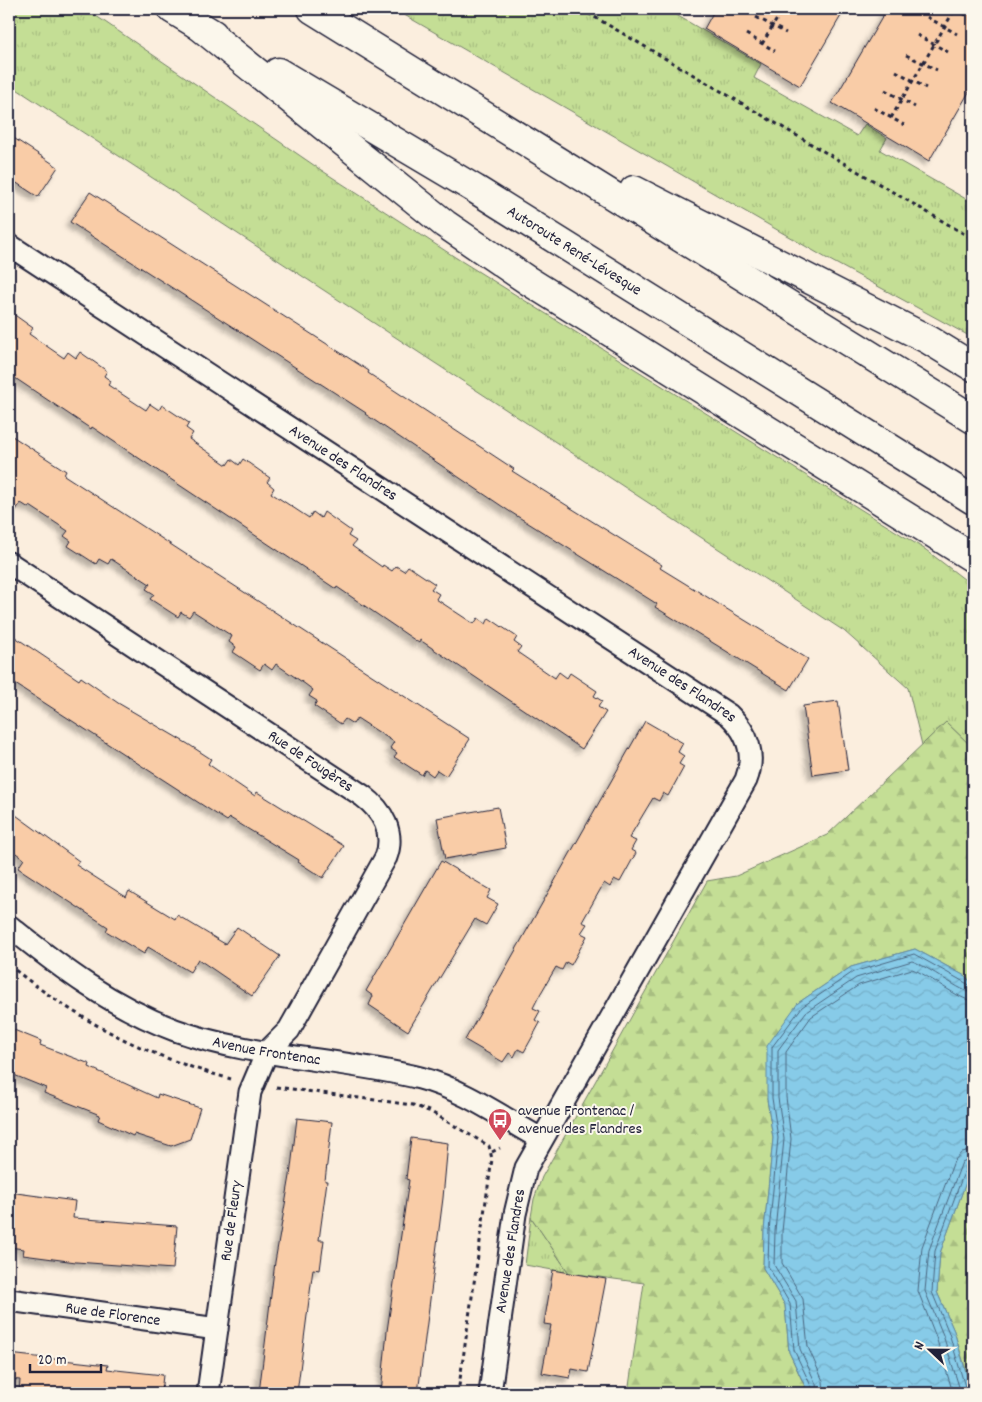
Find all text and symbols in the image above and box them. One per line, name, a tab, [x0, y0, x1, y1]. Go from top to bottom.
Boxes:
street label: Autoroute René-Lévesque	[502, 200, 646, 302]
street label: Avenue des Flandres	[284, 419, 402, 507]
street label: Avenue des Flandres	[623, 641, 742, 728]
street label: Rue de Fougères	[263, 725, 358, 798]
street label: Avenue Frontenac	[210, 1030, 322, 1072]
place label: avenue Frontenac / avenue des Flandres	[518, 1100, 642, 1141]
bus stop icon: avenue Frontenac / avenue des Flandres	[487, 1107, 513, 1141]
street label: Rue de Fleury	[215, 1179, 249, 1263]
street label: Avenue des Flandres	[490, 1187, 532, 1315]
street label: Rue de Florence	[64, 1297, 162, 1332]
north arrow	[904, 1324, 954, 1374]
text: N	[909, 1339, 930, 1353]
scale bar	[30, 1342, 101, 1374]
text: 20 m	[38, 1350, 66, 1372]

